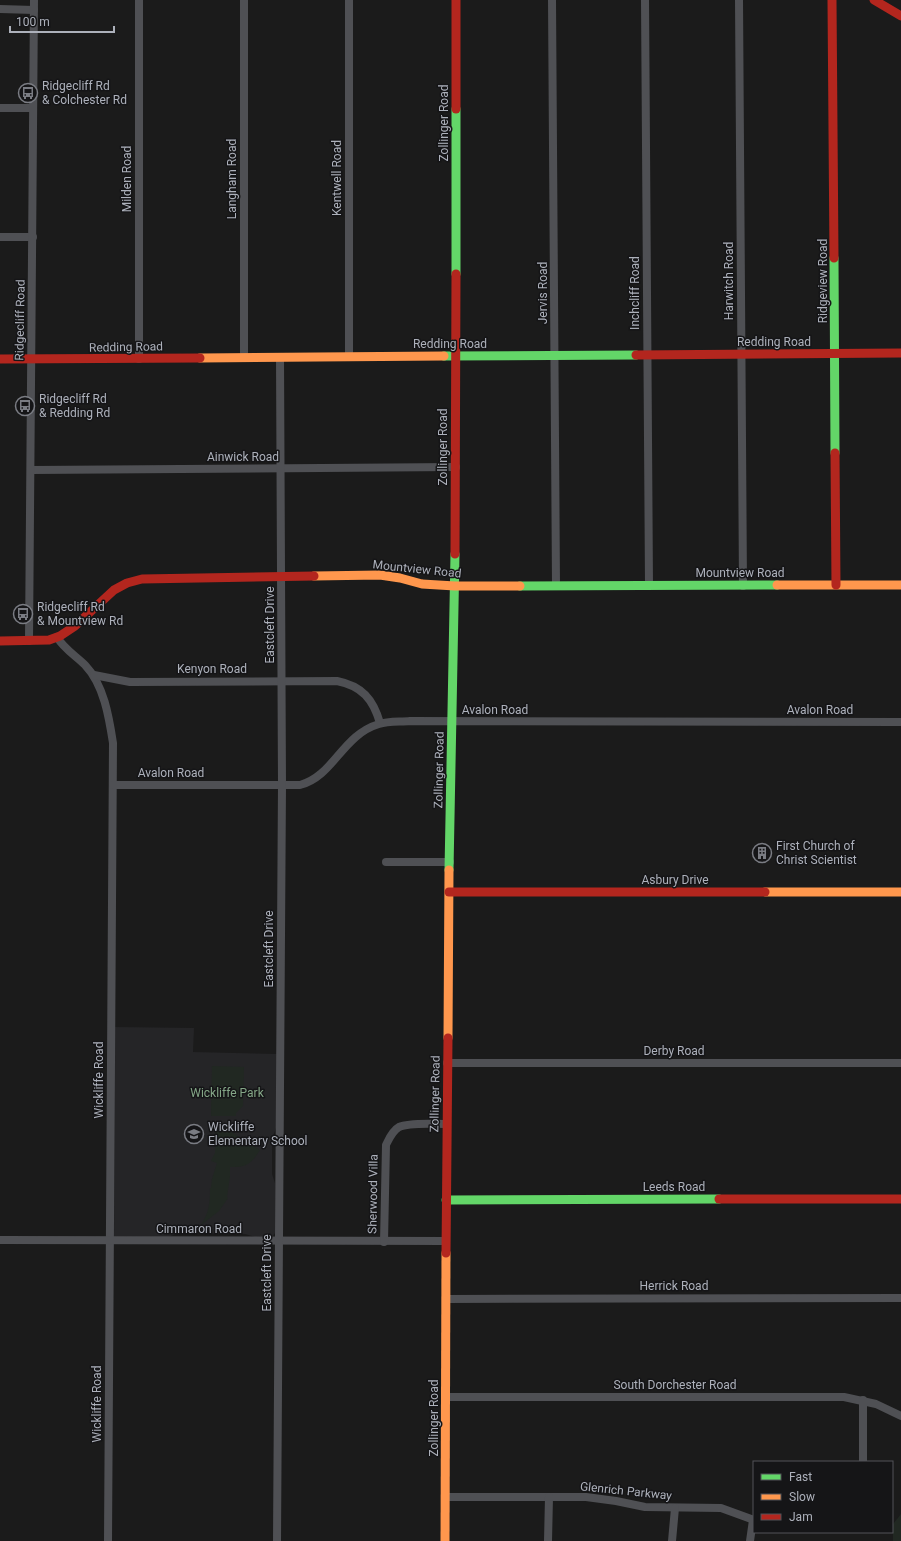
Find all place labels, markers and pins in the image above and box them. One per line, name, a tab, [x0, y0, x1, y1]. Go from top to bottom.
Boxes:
place label: Ridgecliff Rd & Colchester Rd	[42, 79, 127, 107]
bus stop icon: Ridgecliff Rd & Colchester Rd	[17, 82, 39, 104]
place label: Ridgecliff Rd & Redding Rd	[39, 392, 110, 420]
bus stop icon: Ridgecliff Rd & Redding Rd	[14, 395, 36, 417]
place label: Ridgecliff Rd & Mountview Rd	[37, 600, 123, 628]
bus stop icon: Ridgecliff Rd & Mountview Rd	[12, 603, 34, 625]
place label: First Church of Christ Scientist	[776, 839, 857, 867]
building icon: First Church of Christ Scientist	[751, 842, 773, 864]
place label: Wickliffe Elementary School	[208, 1120, 308, 1148]
school or university icon: Wickliffe Elementary School	[183, 1123, 205, 1145]

